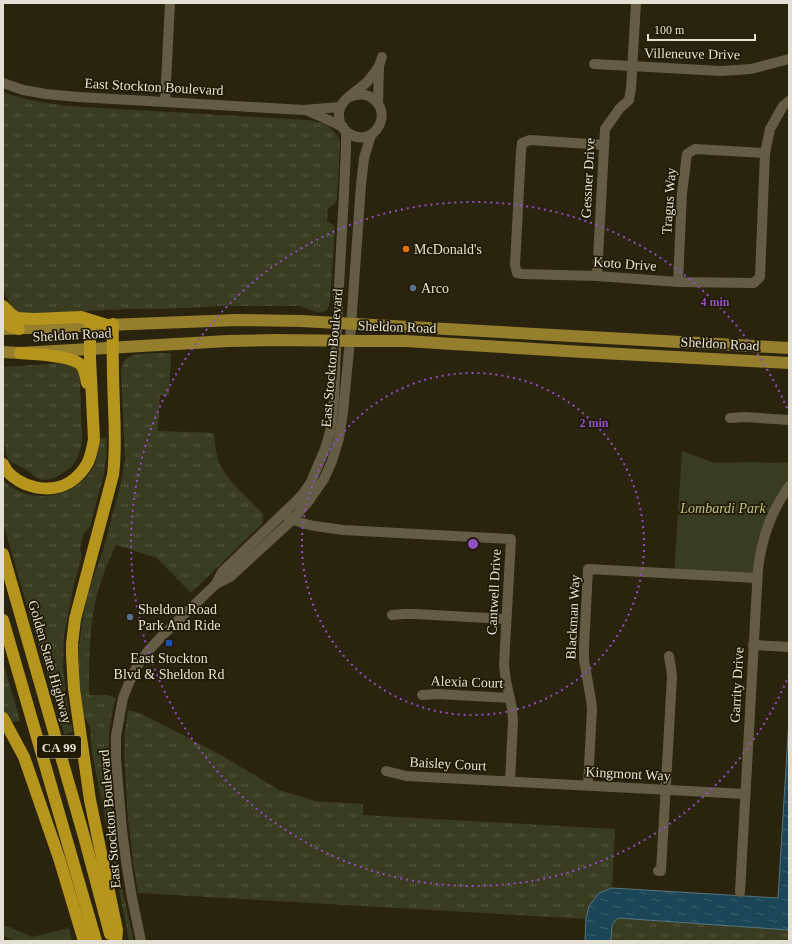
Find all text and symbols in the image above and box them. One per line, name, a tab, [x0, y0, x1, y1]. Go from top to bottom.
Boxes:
scale bar	[648, 16, 755, 42]
text: 100 m	[654, 23, 685, 37]
street label: Villeneuve Drive	[644, 46, 740, 62]
street label: East Stockton Boulevard	[84, 76, 224, 98]
street label: Gessner Drive	[578, 137, 598, 219]
street label: Tragus Way	[659, 167, 679, 235]
place label: McDonald's	[414, 242, 482, 257]
marker: McDonald's	[401, 244, 411, 254]
street label: Koto Drive	[593, 254, 657, 274]
place label: Arco	[421, 281, 449, 296]
marker: Arco	[408, 283, 418, 293]
street label: East Stockton Boulevard	[318, 288, 346, 428]
text: 4 min	[700, 295, 730, 309]
street label: Sheldon Road	[357, 318, 437, 336]
street label: Sheldon Road	[32, 325, 112, 345]
street label: Sheldon Road	[680, 334, 760, 354]
text: 2 min	[579, 416, 609, 430]
park label: Lombardi Park	[679, 501, 766, 516]
centre of rings	[466, 537, 480, 551]
street label: Cantwell Drive	[484, 549, 504, 635]
street label: Blackman Way	[563, 574, 583, 660]
street label: Golden State Highway	[25, 599, 75, 725]
place label: Sheldon Road Park And Ride	[138, 602, 220, 633]
marker: Sheldon Road Park And Ride	[125, 612, 135, 622]
marker: East Stockton Blvd & Sheldon Rd	[164, 638, 174, 648]
street label: Garrity Drive	[728, 647, 746, 723]
place label: East Stockton Blvd & Sheldon Rd	[114, 651, 224, 682]
street label: Alexia Court	[430, 673, 504, 691]
road number: CA 99	[37, 736, 81, 758]
street label: East Stockton Boulevard	[96, 749, 124, 889]
street label: Baisley Court	[409, 754, 487, 774]
street label: Kingmont Way	[585, 764, 671, 784]

